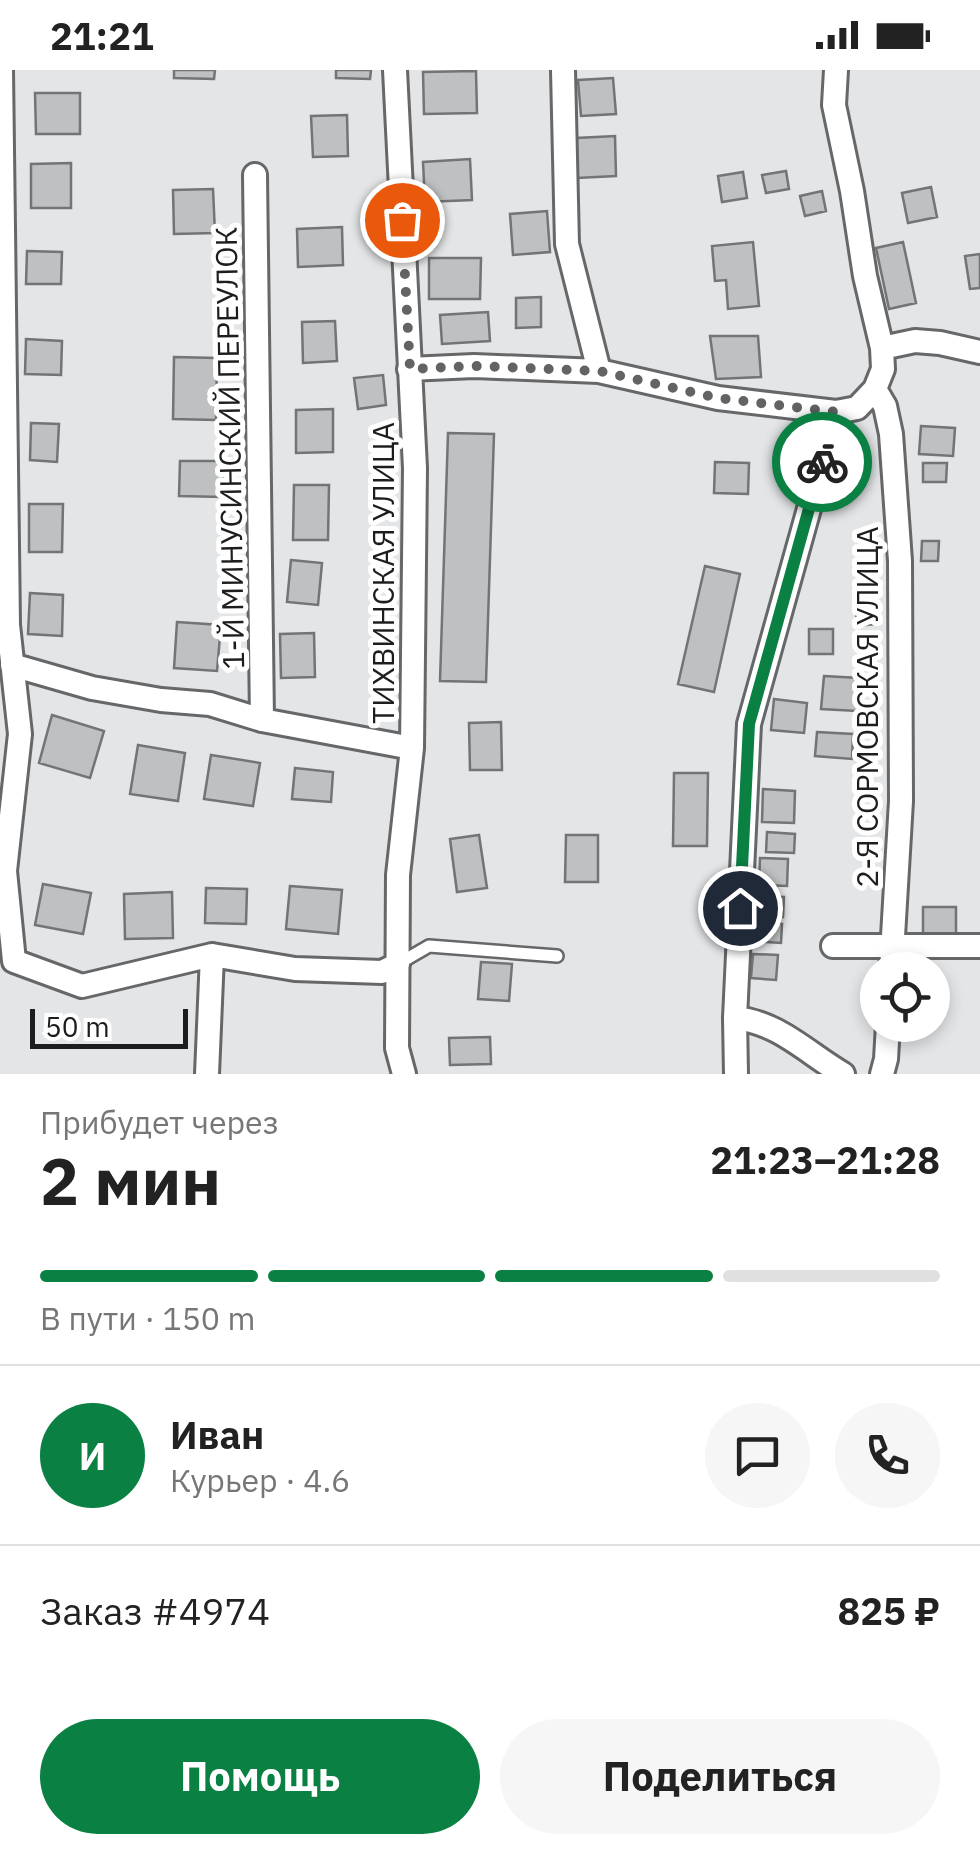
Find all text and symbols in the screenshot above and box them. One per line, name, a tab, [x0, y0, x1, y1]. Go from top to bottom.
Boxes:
text: 21:21	[50, 11, 154, 60]
pin	[360, 178, 445, 263]
icon: bag	[375, 193, 430, 248]
street label: 1-Й МИНУСИНСКИЙ ПЕРЕУЛОК	[206, 226, 252, 670]
courier	[772, 412, 872, 512]
street label: ТИХВИНСКАЯ УЛИЦА	[363, 422, 402, 724]
icon: bike	[795, 435, 850, 490]
street label: 2-Я СОРМОВСКАЯ УЛИЦА	[847, 526, 886, 888]
pin	[698, 866, 783, 951]
icon: home	[713, 881, 768, 936]
map controls	[860, 952, 950, 1042]
button: locate	[860, 952, 950, 1042]
scale bar	[30, 1004, 188, 1048]
text: 50 m	[45, 1008, 110, 1045]
text: Прибудет через	[40, 1101, 279, 1143]
text: 21:23–21:28	[710, 1135, 940, 1184]
text: 2 мин	[40, 1138, 221, 1223]
text: В пути · 150 m	[40, 1297, 256, 1339]
button: chat	[705, 1403, 810, 1508]
button: phone	[835, 1403, 940, 1508]
text: Иван	[170, 1410, 264, 1459]
text: И	[79, 1431, 106, 1480]
text: Курьер · 4.6	[170, 1459, 350, 1501]
text: Заказ #4974	[40, 1586, 270, 1635]
text: 825 ₽	[838, 1586, 940, 1635]
button: Помощь	[40, 1719, 480, 1834]
button: Поделиться	[500, 1719, 940, 1834]

